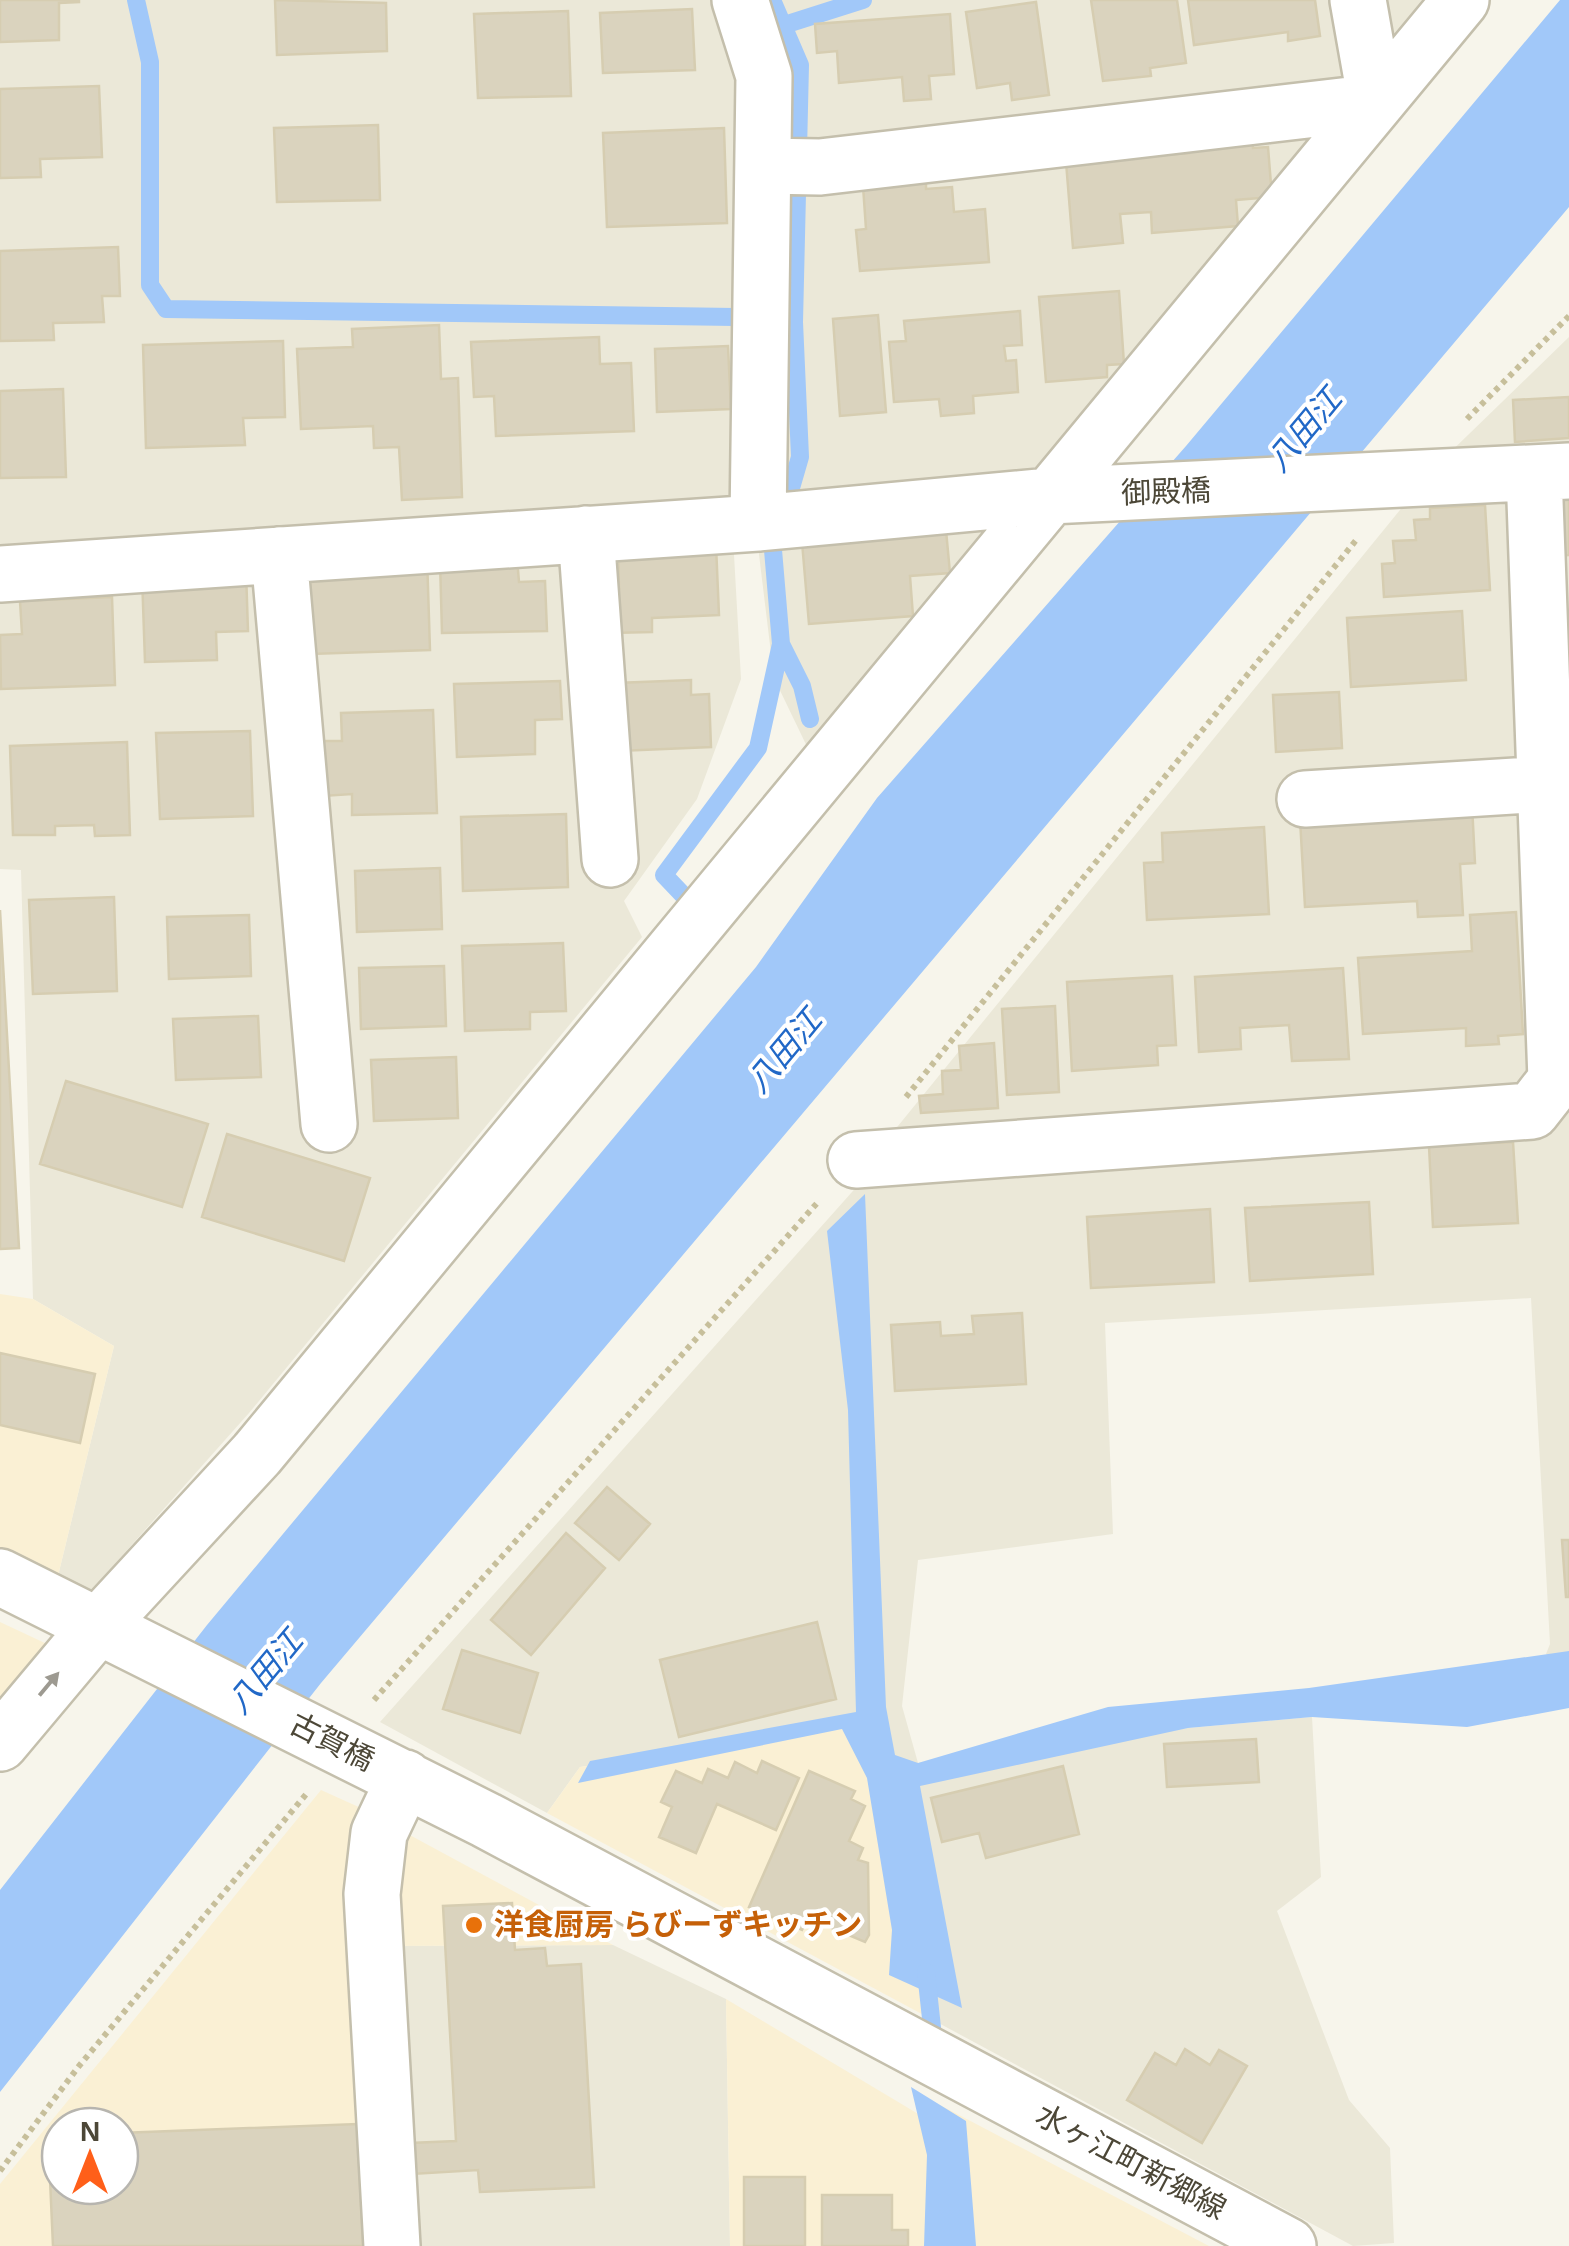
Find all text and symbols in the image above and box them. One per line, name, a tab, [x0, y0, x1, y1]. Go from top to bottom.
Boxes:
water label: 八田江	[1259, 379, 1351, 478]
street label: 御殿橋	[1120, 473, 1212, 510]
water label: 八田江	[739, 1000, 831, 1099]
water label: 八田江	[220, 1621, 312, 1720]
one-way arrow	[38, 1672, 60, 1697]
street label: 古賀橋	[285, 1706, 380, 1777]
place label: 洋食厨房 らびーずキッチン	[494, 1908, 862, 1941]
marker: 洋食厨房 らびーずキッチン	[463, 1914, 485, 1936]
street label: 水ヶ江町新郷線	[1031, 2098, 1232, 2225]
north arrow	[40, 2106, 140, 2206]
text: N	[80, 2116, 100, 2147]

